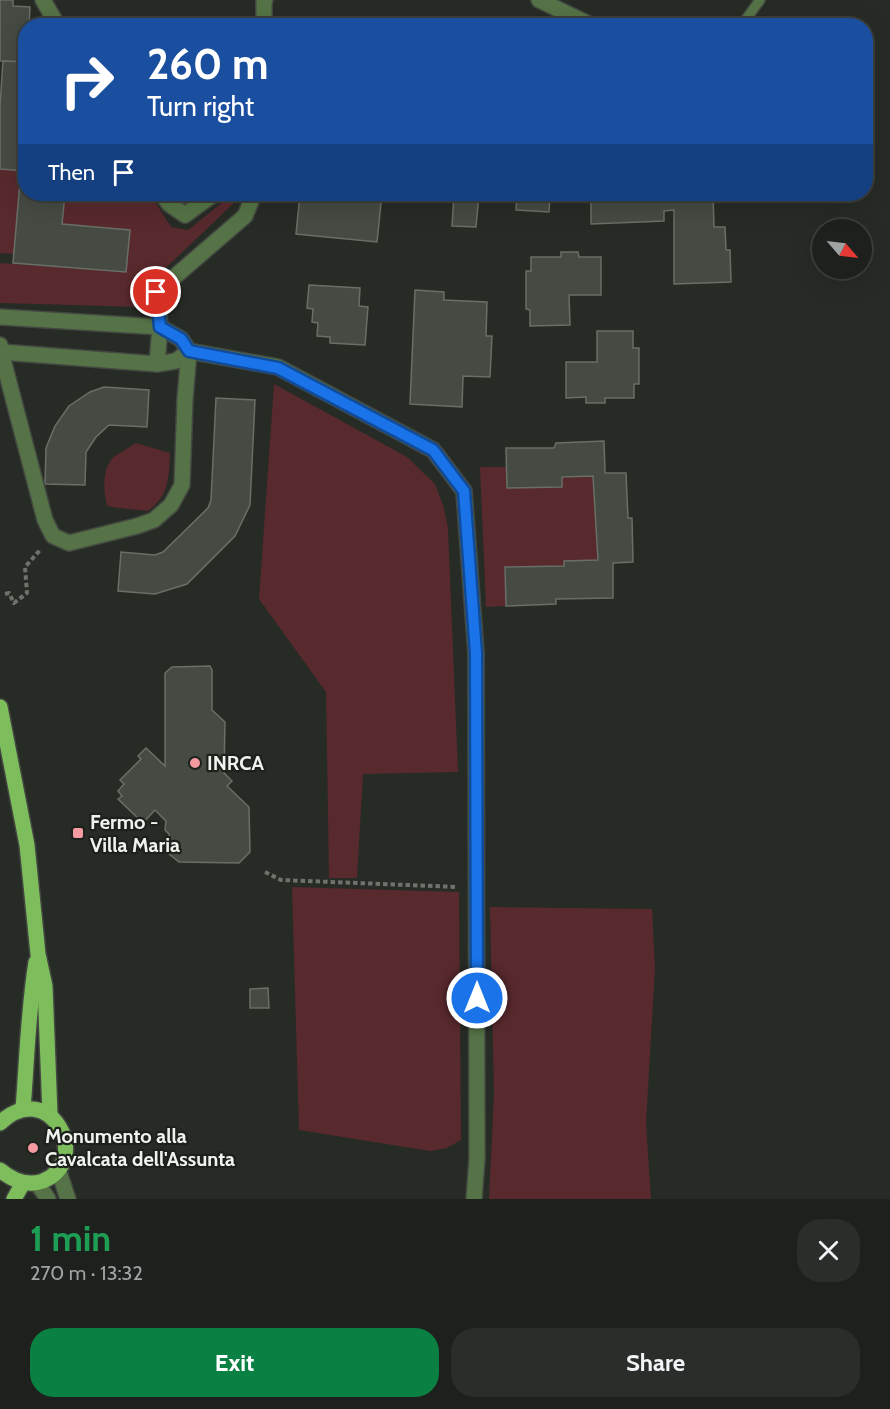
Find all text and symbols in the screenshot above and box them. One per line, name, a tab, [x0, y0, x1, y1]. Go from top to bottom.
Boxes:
text: 260 m	[147, 38, 268, 90]
icon: right	[48, 42, 126, 120]
text: Turn right	[147, 90, 254, 123]
icon: arrive	[107, 156, 140, 189]
text: Then	[48, 159, 95, 186]
north arrow	[812, 219, 872, 279]
map controls	[812, 219, 872, 279]
pin	[130, 266, 181, 317]
icon: arrive	[139, 275, 172, 308]
place label: INRCA	[207, 751, 264, 775]
marker: INRCA	[188, 756, 202, 770]
place label: Fermo - Villa Maria	[90, 810, 180, 857]
marker: Fermo - Villa Maria	[71, 826, 85, 840]
position arrow	[445, 966, 509, 1030]
place label: Monumento alla Cavalcata dell'Assunta	[45, 1124, 235, 1171]
marker: Monumento alla Cavalcata dell'Assunta	[26, 1141, 40, 1155]
text: 1 min	[30, 1216, 111, 1260]
button: close	[797, 1219, 860, 1282]
text: 270 m · 13:32	[30, 1261, 143, 1285]
button: Exit	[30, 1328, 439, 1397]
button: Share	[451, 1328, 860, 1397]

